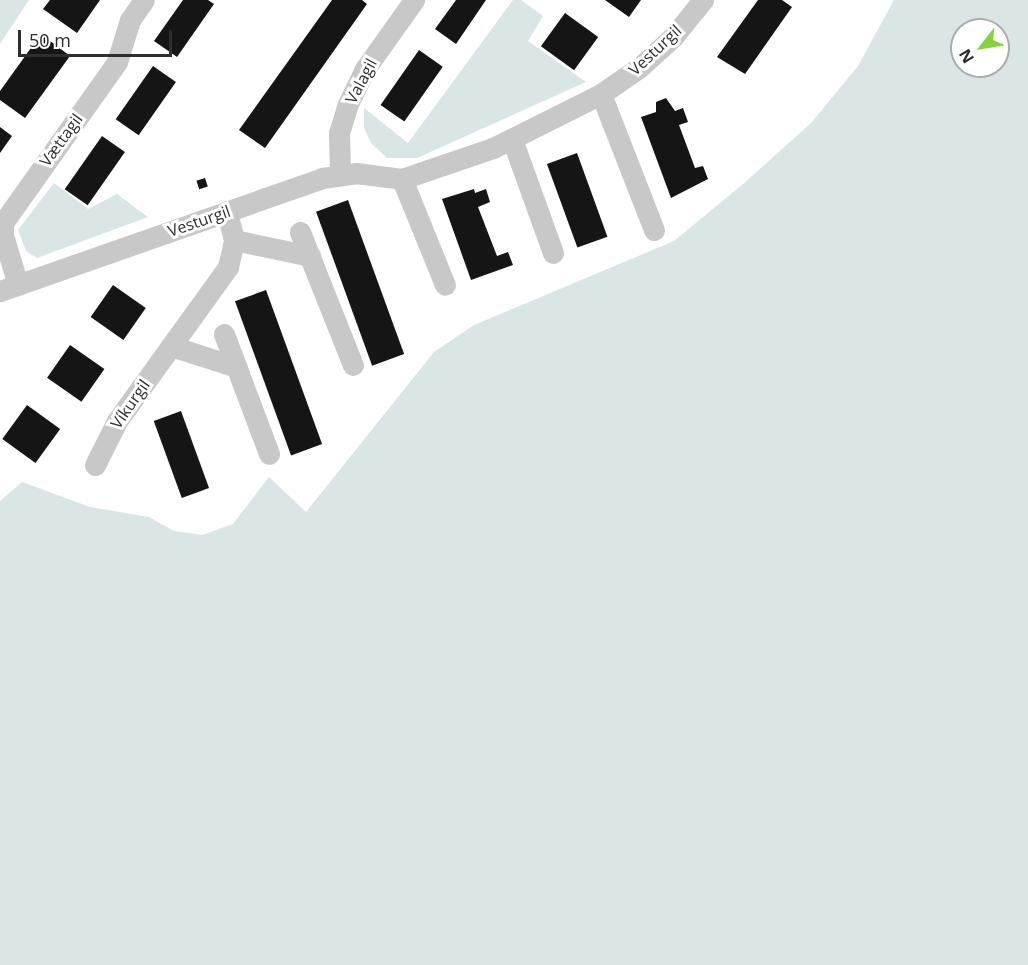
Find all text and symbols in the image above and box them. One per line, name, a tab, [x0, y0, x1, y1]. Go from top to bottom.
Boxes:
scale bar	[21, 18, 176, 56]
north arrow	[950, 18, 1010, 78]
street label: Vesturgil	[625, 21, 685, 79]
text: 50 m	[29, 28, 71, 52]
text: N	[954, 45, 979, 67]
street label: Valagil	[341, 55, 381, 107]
street label: Vættagil	[35, 110, 87, 170]
street label: Vesturgil	[165, 201, 233, 241]
street label: Víkurgil	[106, 376, 154, 432]

